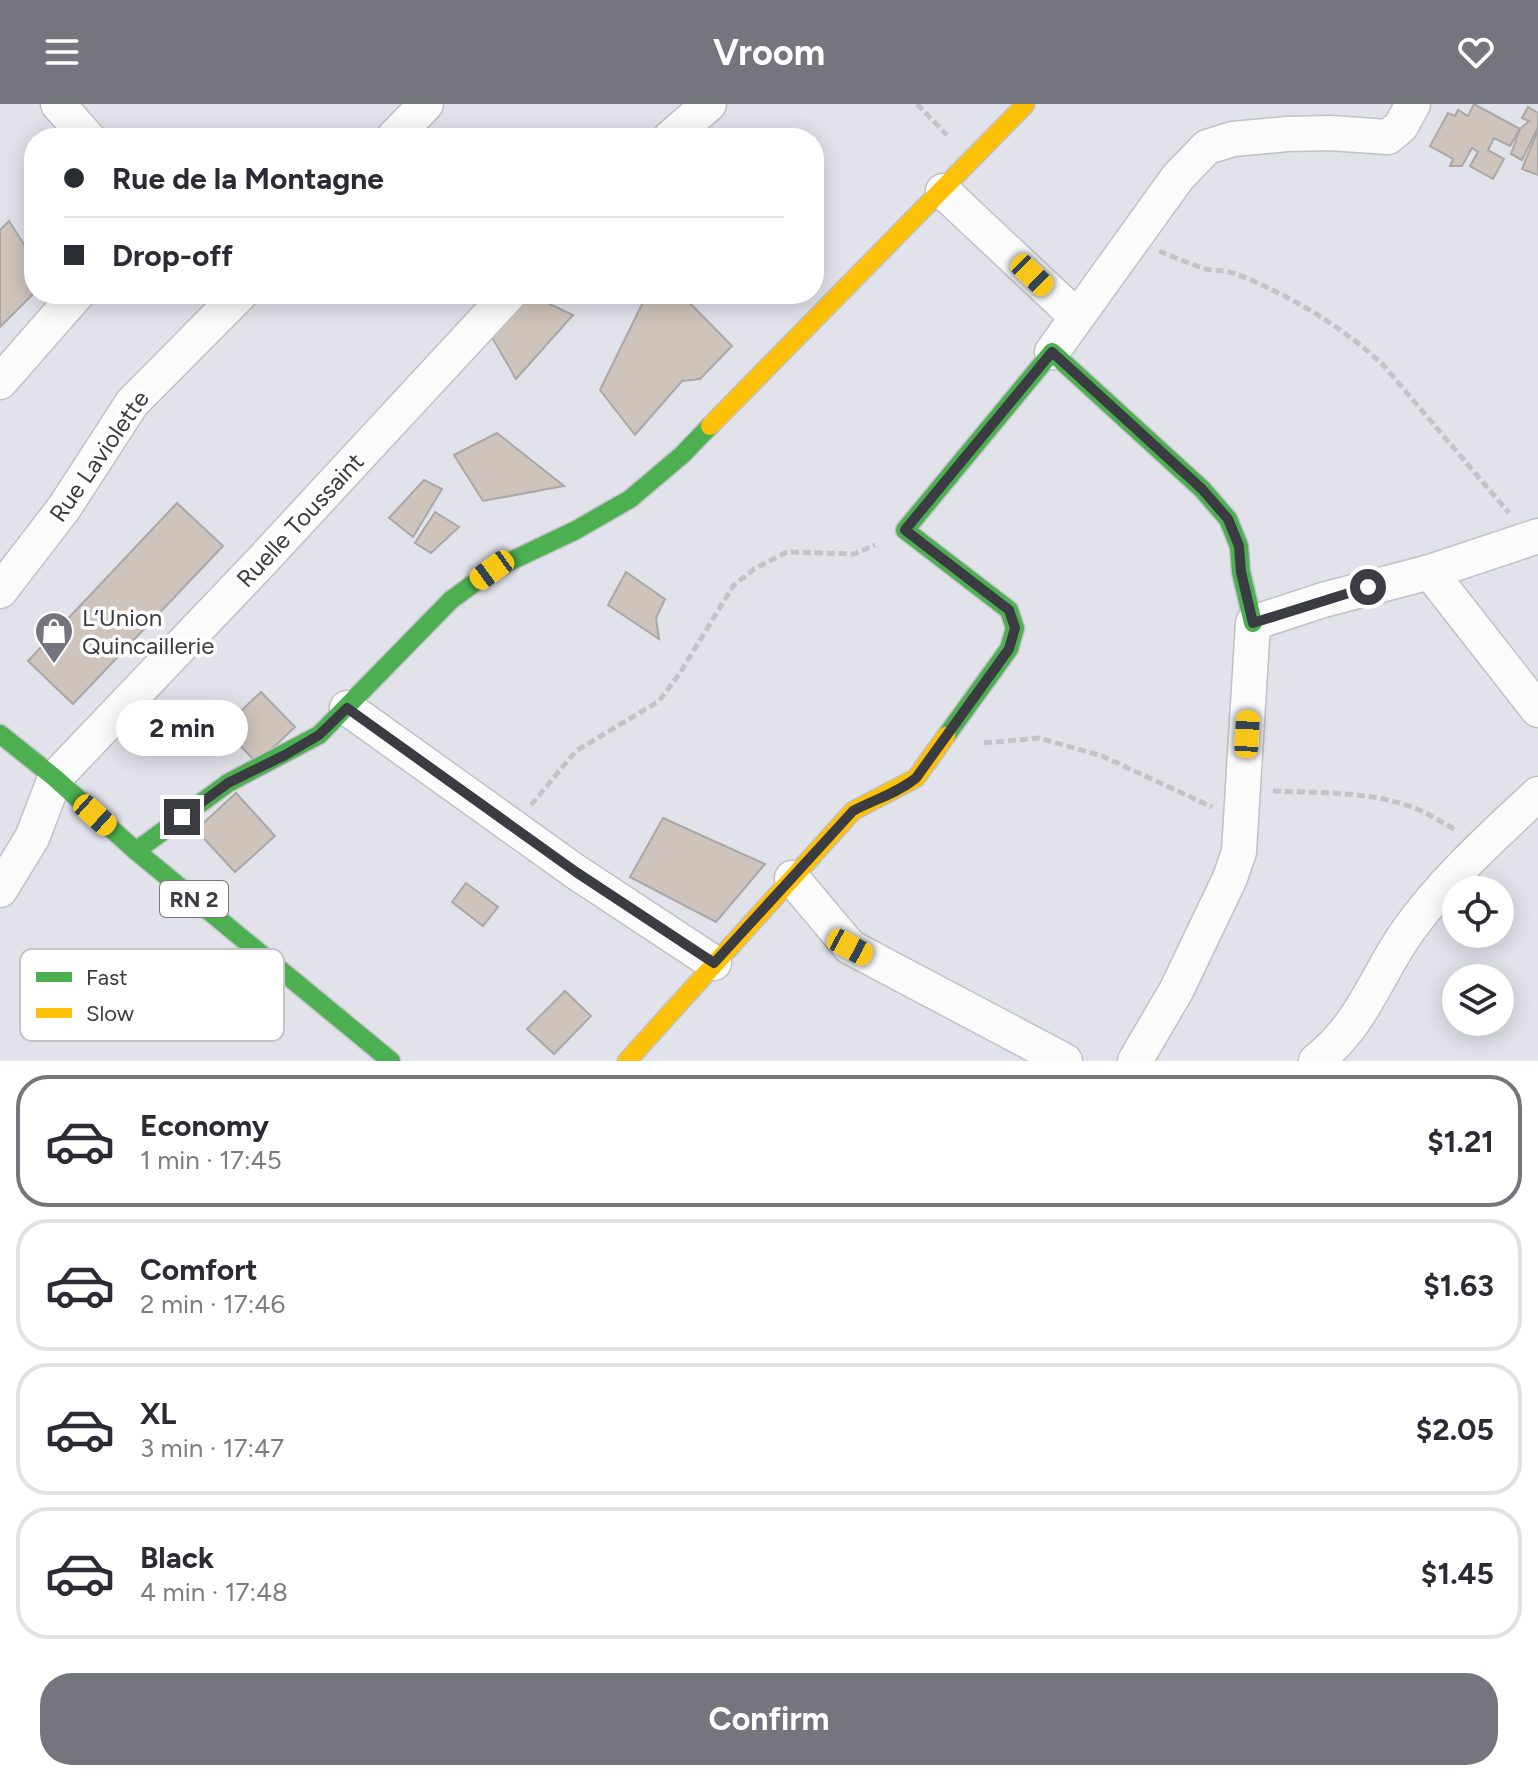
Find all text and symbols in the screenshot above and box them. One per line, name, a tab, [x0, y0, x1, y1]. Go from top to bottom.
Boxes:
icon: menu	[40, 30, 84, 74]
icon: heart	[1454, 30, 1498, 74]
text: Vroom	[713, 31, 825, 74]
text: Rue de la Montagne	[112, 160, 384, 197]
text: Drop-off	[112, 237, 233, 274]
car	[1006, 250, 1058, 300]
street label: Rue Laviolette	[43, 385, 155, 527]
street label: Ruelle Toussaint	[230, 447, 370, 593]
car	[466, 546, 518, 594]
route start	[1350, 569, 1386, 605]
place label: L’Union Quincaillerie	[82, 603, 214, 660]
shop icon: L’Union Quincaillerie	[33, 610, 75, 665]
callout: 2 min	[116, 701, 248, 757]
car	[1234, 709, 1260, 759]
text: 2 min	[149, 712, 215, 744]
car	[69, 790, 121, 840]
route end	[164, 799, 200, 835]
map controls	[1442, 876, 1514, 1036]
button: locate	[1442, 876, 1514, 948]
road number: RN 2	[160, 881, 228, 917]
car	[823, 925, 877, 969]
legend	[20, 949, 284, 1041]
text: Fast	[86, 964, 128, 991]
button: layers	[1442, 964, 1514, 1036]
text: Slow	[86, 1000, 135, 1027]
icon: car	[44, 1105, 116, 1177]
text: Economy	[140, 1107, 269, 1144]
text: $1.21	[1427, 1123, 1494, 1160]
text: 1 min · 17:45	[140, 1144, 282, 1176]
icon: car	[44, 1249, 116, 1321]
text: Comfort	[140, 1251, 258, 1288]
text: $1.63	[1423, 1267, 1494, 1304]
text: 2 min · 17:46	[140, 1288, 285, 1320]
icon: car	[44, 1393, 116, 1465]
text: XL	[140, 1395, 176, 1432]
text: $2.05	[1416, 1411, 1494, 1448]
text: 3 min · 17:47	[140, 1432, 284, 1464]
icon: car	[44, 1537, 116, 1609]
text: Black	[140, 1539, 214, 1576]
text: $1.45	[1421, 1555, 1494, 1592]
text: 4 min · 17:48	[140, 1576, 288, 1608]
button: Confirm	[40, 1673, 1498, 1765]

